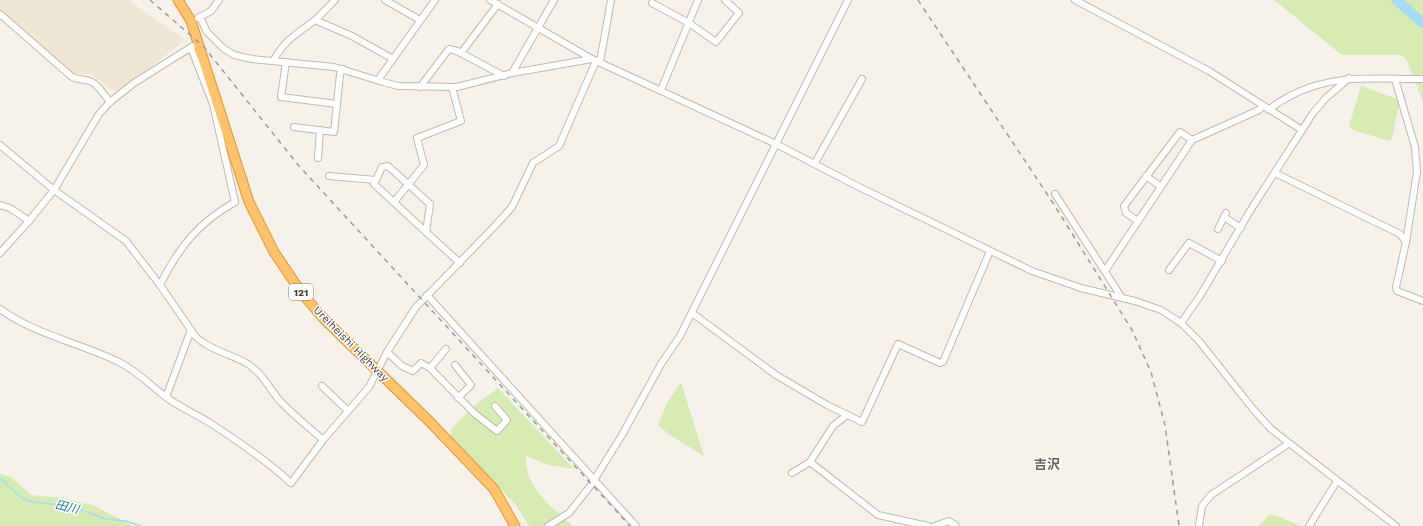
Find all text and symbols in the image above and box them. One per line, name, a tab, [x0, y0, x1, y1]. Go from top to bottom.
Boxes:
road number: 121	[289, 284, 313, 300]
street label: Ureiheishi Highway	[311, 304, 392, 385]
district label: 吉沢	[1034, 457, 1060, 472]
water label: 田川	[54, 497, 82, 517]

